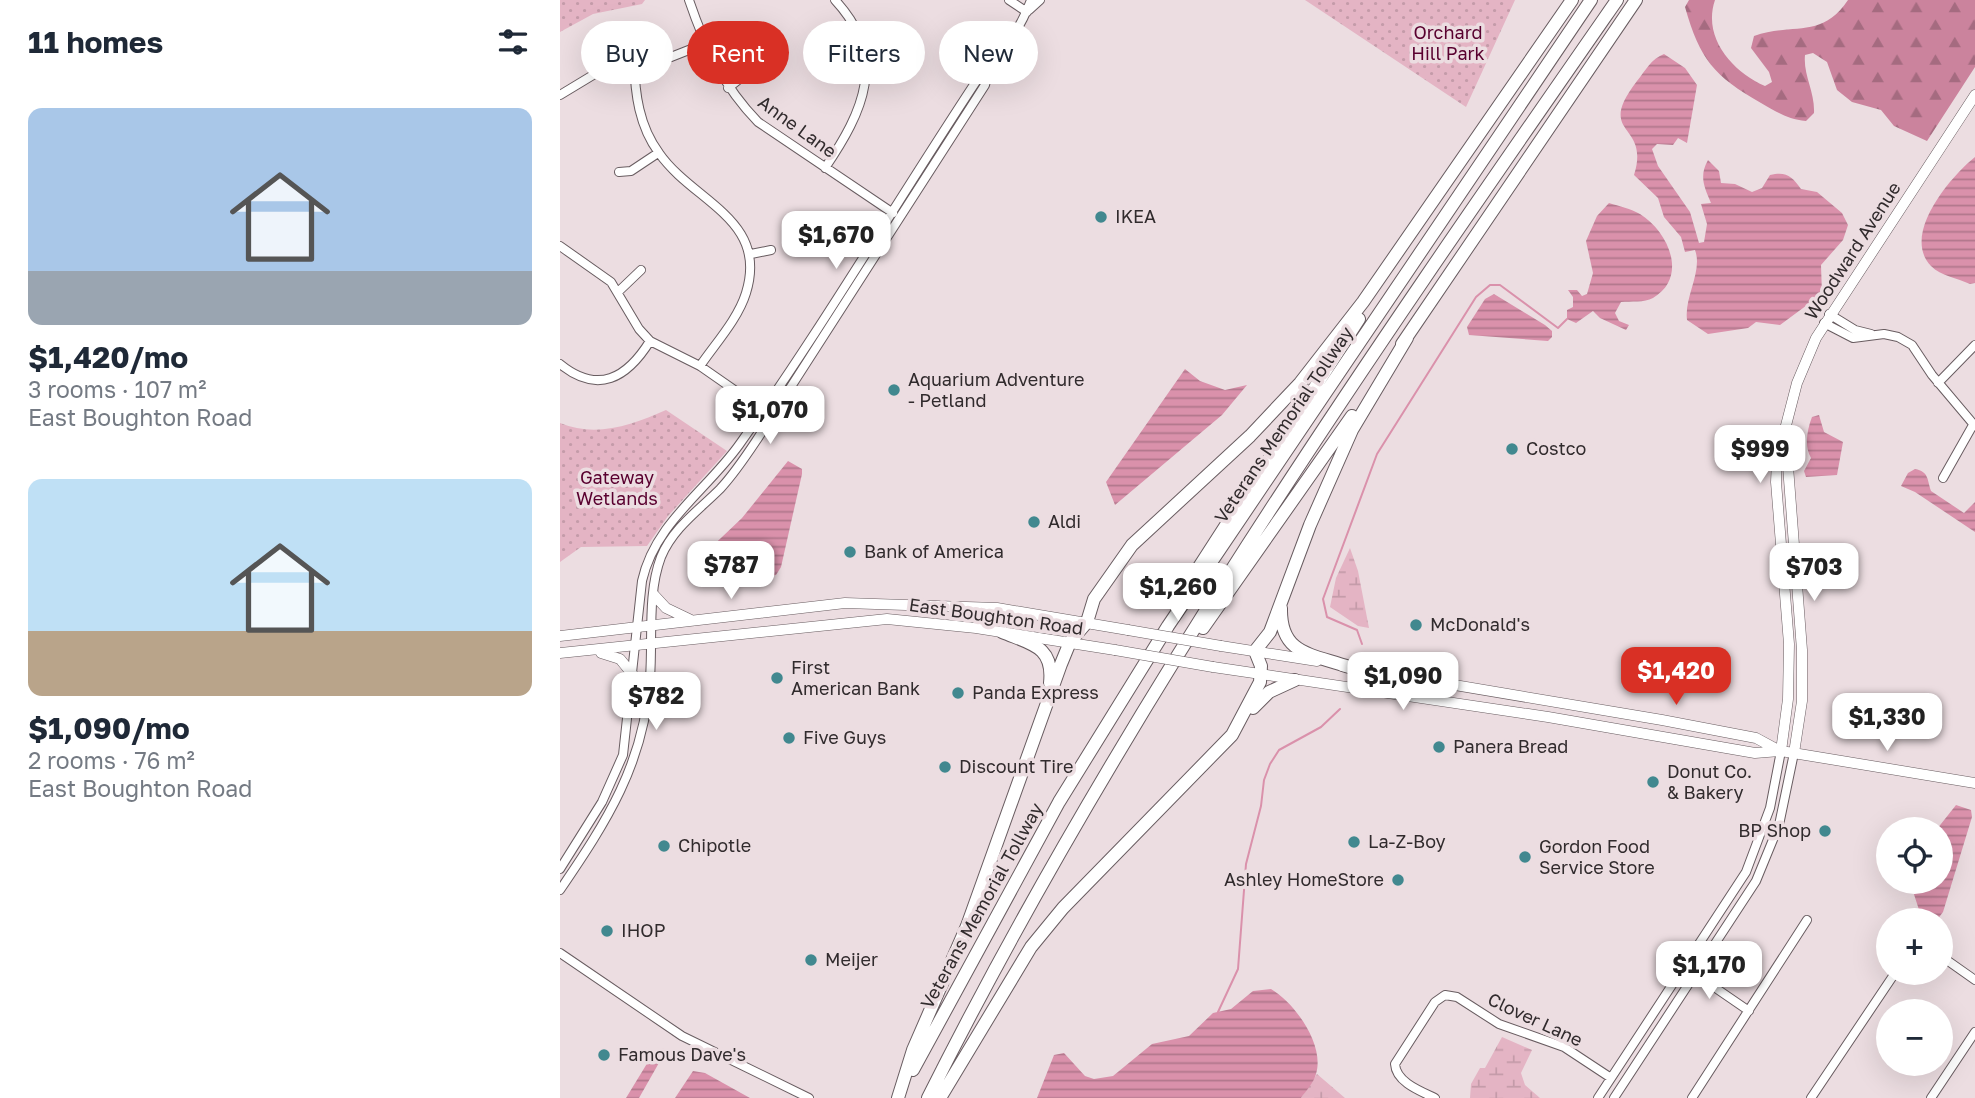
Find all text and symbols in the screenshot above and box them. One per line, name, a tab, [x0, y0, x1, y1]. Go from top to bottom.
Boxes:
chip: Buy	[581, 21, 673, 84]
chip: Rent	[687, 21, 789, 84]
chip: Filters	[803, 21, 925, 84]
chip: New	[939, 21, 1038, 84]
park label: Orchard Hill Park	[1411, 21, 1485, 64]
icon: filters	[494, 23, 532, 61]
text: 11 homes	[28, 24, 163, 60]
street label: Anne Lane	[754, 90, 841, 162]
icon: home	[217, 154, 343, 280]
street label: Woodward Avenue	[1799, 178, 1905, 323]
place label: IKEA	[1115, 205, 1156, 227]
marker: IKEA	[1093, 209, 1109, 225]
pin: $1,670	[779, 212, 893, 271]
text: $1,670	[798, 220, 874, 248]
street label: Veterans Memorial Tollway	[1209, 322, 1357, 527]
text: $1,420/mo	[28, 339, 188, 375]
place label: Aquarium Adventure - Petland	[908, 368, 1085, 411]
text: 3 rooms · 107 m²	[28, 375, 206, 403]
marker: Aquarium Adventure - Petland	[886, 382, 902, 398]
pin: $1,070	[713, 386, 827, 446]
text: $1,070	[731, 395, 809, 423]
text: East Boughton Road	[28, 403, 252, 431]
pin: $999	[1719, 426, 1801, 485]
text: $999	[1730, 434, 1790, 462]
place label: Costco	[1526, 437, 1586, 459]
marker: Costco	[1504, 441, 1520, 457]
park label: Gateway Wetlands	[576, 466, 658, 509]
place label: Aldi	[1048, 510, 1081, 532]
marker: Aldi	[1026, 514, 1042, 530]
icon: home	[217, 525, 343, 651]
place label: Bank of America	[864, 540, 1004, 562]
pin: $787	[690, 542, 772, 601]
marker: Bank of America	[842, 544, 858, 560]
pin: $703	[1773, 544, 1855, 603]
text: $787	[703, 550, 759, 578]
text: $703	[1786, 552, 1842, 580]
pin: $1,260	[1121, 564, 1235, 623]
text: $1,260	[1139, 572, 1217, 600]
street label: East Boughton Road	[908, 593, 1085, 639]
place label: McDonald's	[1430, 613, 1530, 635]
marker: McDonald's	[1408, 617, 1424, 633]
pin: $1,420	[1619, 648, 1733, 707]
pin: $1,090	[1346, 652, 1460, 712]
place label: First American Bank	[791, 656, 920, 699]
text: $1,420	[1637, 656, 1715, 684]
text: $1,090	[1363, 661, 1443, 689]
marker: First American Bank	[769, 670, 785, 686]
pin: $782	[615, 672, 697, 732]
text: $782	[628, 681, 684, 709]
place label: Panda Express	[972, 681, 1099, 703]
marker: Panda Express	[950, 685, 966, 701]
pin: $1,330	[1830, 694, 1944, 753]
text: $1,330	[1848, 702, 1926, 730]
text: $1,090/mo	[28, 710, 190, 746]
place label: Five Guys	[803, 726, 886, 748]
marker: Five Guys	[781, 730, 797, 746]
place label: Panera Bread	[1453, 735, 1568, 757]
marker: Panera Bread	[1431, 739, 1447, 755]
text: 2 rooms · 76 m²	[28, 746, 195, 774]
place label: Discount Tire	[959, 755, 1073, 777]
marker: Discount Tire	[937, 759, 953, 775]
place label: Donut Co. & Bakery	[1667, 760, 1752, 803]
text: East Boughton Road	[28, 774, 252, 802]
marker: Donut Co. & Bakery	[1645, 774, 1661, 790]
street label: Veterans Memorial Tollway	[915, 799, 1047, 1012]
map controls	[1876, 817, 1953, 1076]
button: locate	[1876, 817, 1953, 894]
place label: BP Shop	[1738, 819, 1811, 841]
marker: BP Shop	[1817, 823, 1833, 839]
place label: La-Z-Boy	[1368, 830, 1446, 852]
place label: Chipotle	[678, 834, 751, 856]
marker: La-Z-Boy	[1346, 834, 1362, 850]
place label: Gordon Food Service Store	[1539, 835, 1655, 878]
marker: Chipotle	[656, 838, 672, 854]
marker: Gordon Food Service Store	[1517, 849, 1533, 865]
place label: Ashley HomeStore	[1224, 868, 1384, 890]
marker: Ashley HomeStore	[1390, 872, 1406, 888]
button: +	[1876, 908, 1953, 985]
place label: IHOP	[621, 919, 665, 941]
marker: IHOP	[599, 923, 615, 939]
pin: $1,170	[1652, 942, 1766, 1001]
place label: Meijer	[825, 948, 878, 970]
text: $1,170	[1672, 950, 1746, 978]
marker: Meijer	[803, 952, 819, 968]
street label: Clover Lane	[1485, 988, 1586, 1051]
button: −	[1876, 999, 1953, 1076]
place label: Famous Dave's	[618, 1043, 746, 1065]
marker: Famous Dave's	[596, 1047, 612, 1063]

